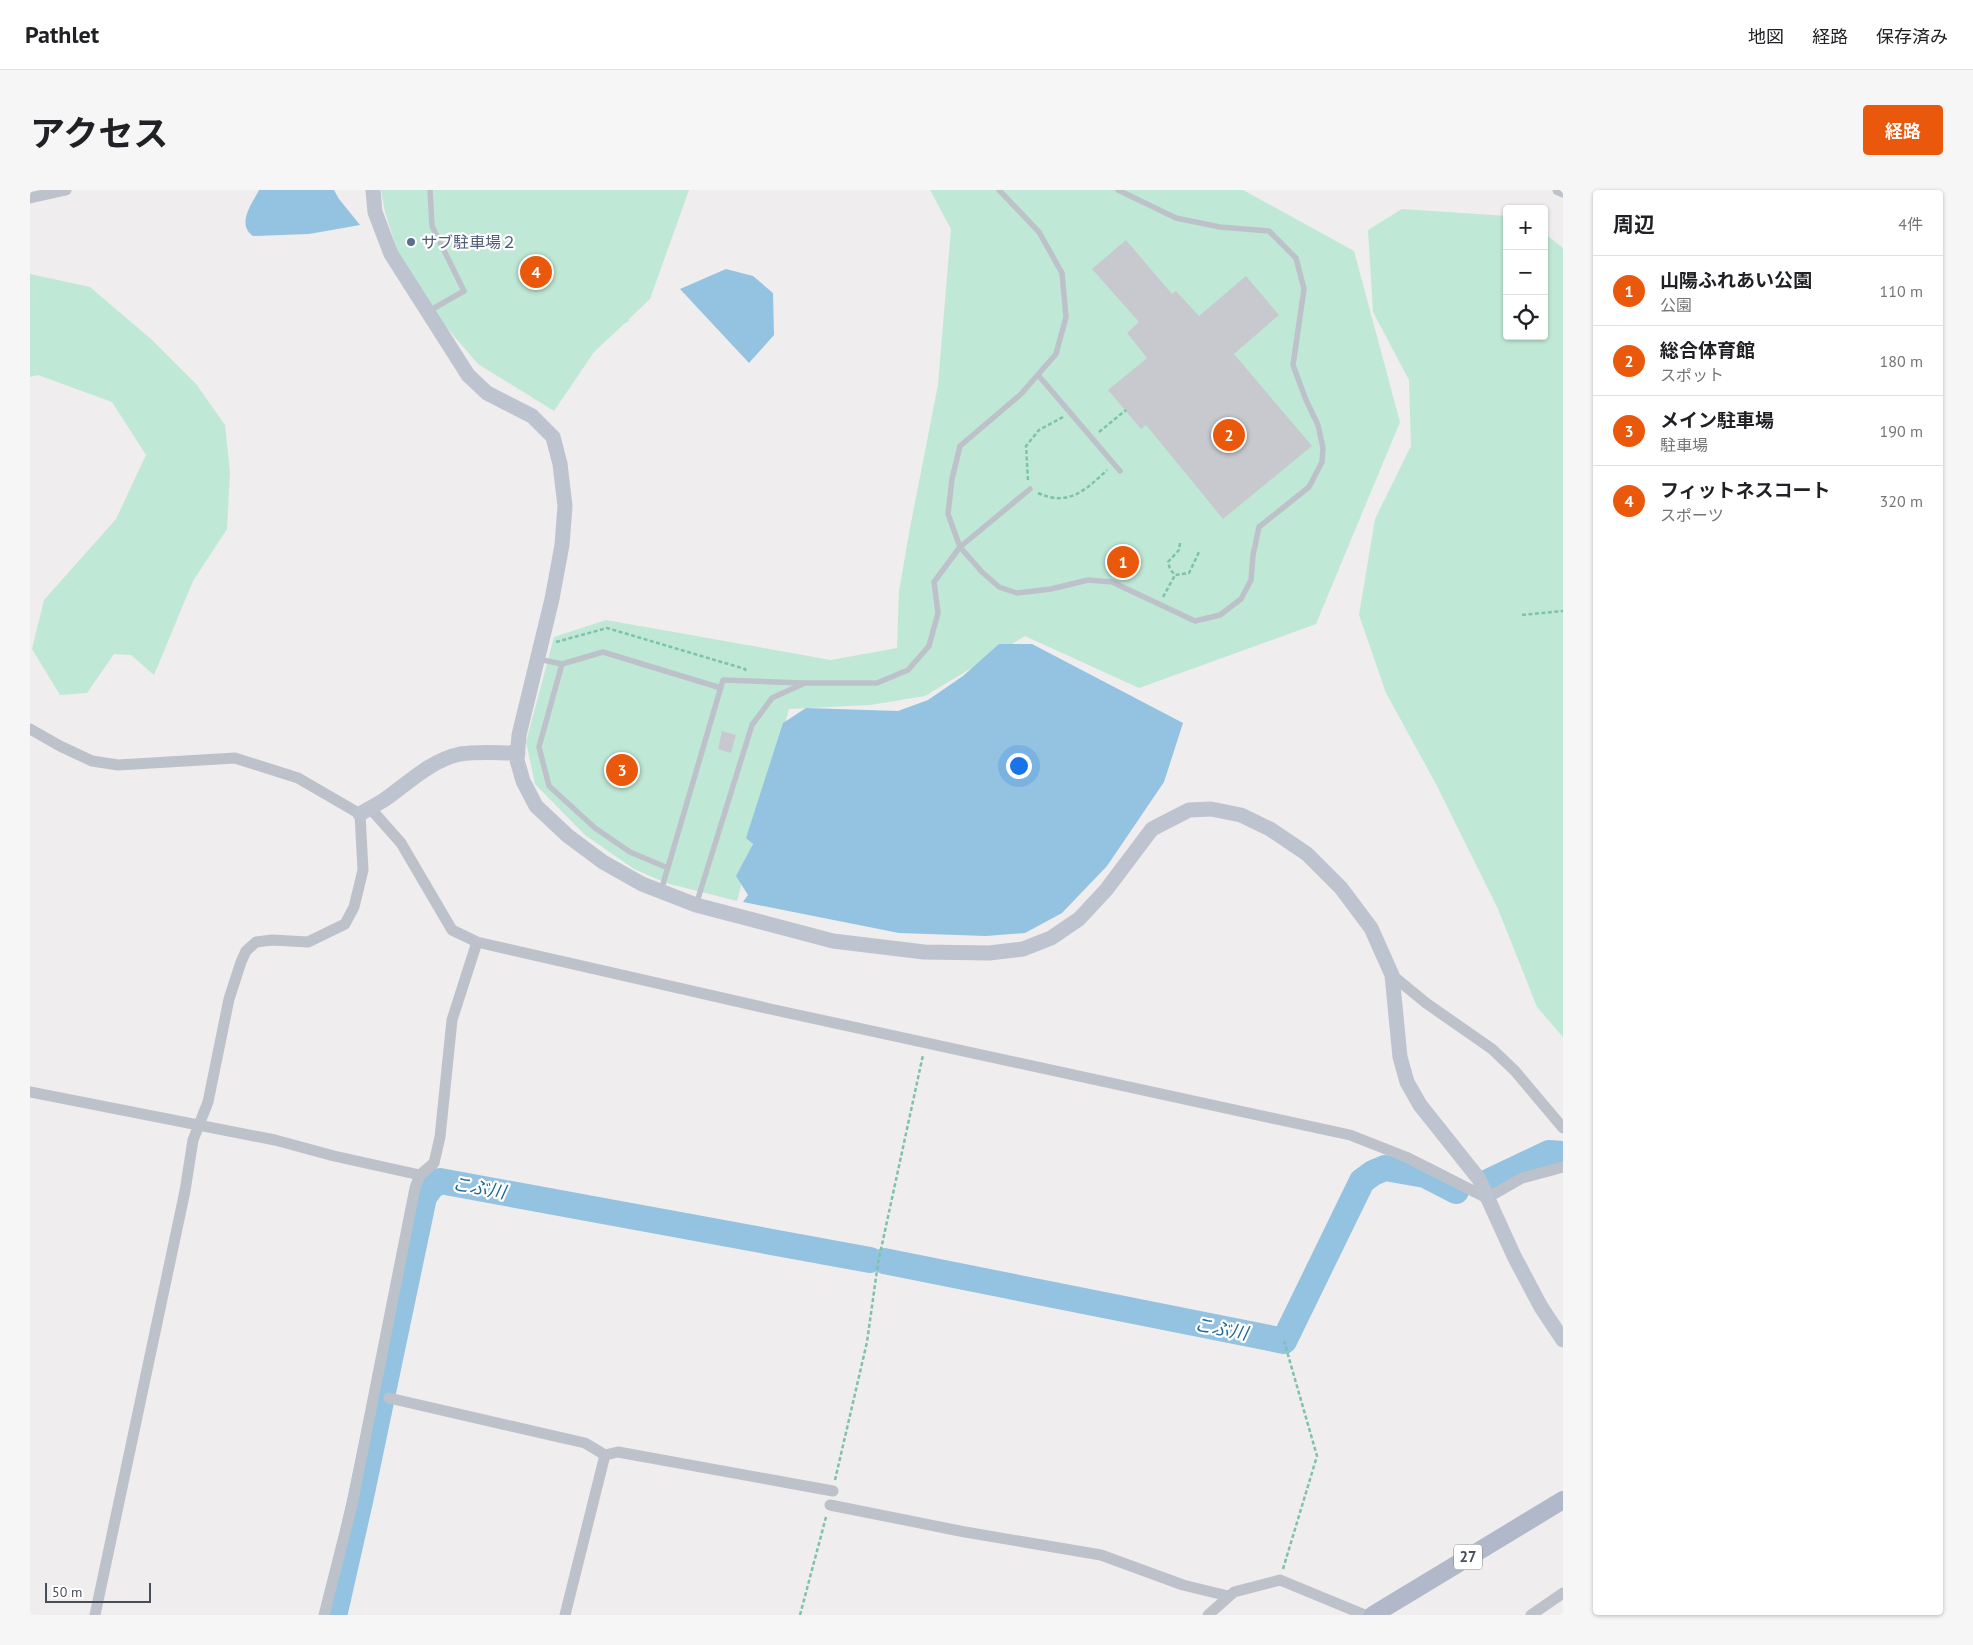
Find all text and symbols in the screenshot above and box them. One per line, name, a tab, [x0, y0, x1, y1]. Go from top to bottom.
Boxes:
text: Pathlet	[25, 19, 99, 50]
text: 地図	[1748, 25, 1784, 48]
text: 経路	[1812, 25, 1848, 48]
text: 保存済み	[1876, 25, 1948, 48]
button: 経路	[1863, 105, 1943, 155]
text: アクセス	[30, 110, 168, 156]
map controls	[1503, 205, 1548, 340]
button: +	[1503, 205, 1548, 250]
text: 周辺	[1613, 211, 1655, 238]
text: 4件	[1898, 214, 1923, 234]
place label: サブ駐車場２	[421, 232, 517, 252]
marker: サブ駐車場２	[405, 236, 417, 248]
button: −	[1503, 250, 1548, 295]
pin: 4	[520, 253, 552, 291]
text: 山陽ふれあい公園	[1660, 268, 1812, 292]
text: 1	[1624, 281, 1634, 301]
text: 110 m	[1880, 281, 1923, 301]
button: locate	[1503, 295, 1548, 340]
text: 公園	[1660, 295, 1692, 315]
text: 総合体育館	[1660, 338, 1755, 362]
text: 2	[1624, 351, 1634, 371]
text: 180 m	[1880, 351, 1923, 371]
text: スポット	[1660, 365, 1724, 385]
text: メイン駐車場	[1660, 408, 1774, 432]
pin: 2	[1213, 416, 1245, 454]
text: 3	[1624, 421, 1634, 441]
text: 190 m	[1880, 421, 1923, 441]
text: 駐車場	[1660, 435, 1708, 455]
text: フィットネスコート	[1660, 478, 1831, 502]
text: 4	[1624, 491, 1634, 511]
text: 320 m	[1880, 491, 1923, 511]
text: スポーツ	[1660, 505, 1724, 525]
pin: 1	[1107, 543, 1139, 581]
pin: 3	[606, 751, 638, 789]
your location	[1006, 753, 1032, 779]
water label: こぶ川	[451, 1171, 510, 1204]
water label: こぶ川	[1192, 1312, 1252, 1345]
road number: 27	[1454, 1544, 1482, 1570]
scale bar	[45, 1580, 151, 1603]
text: 50 m	[52, 1583, 82, 1601]

